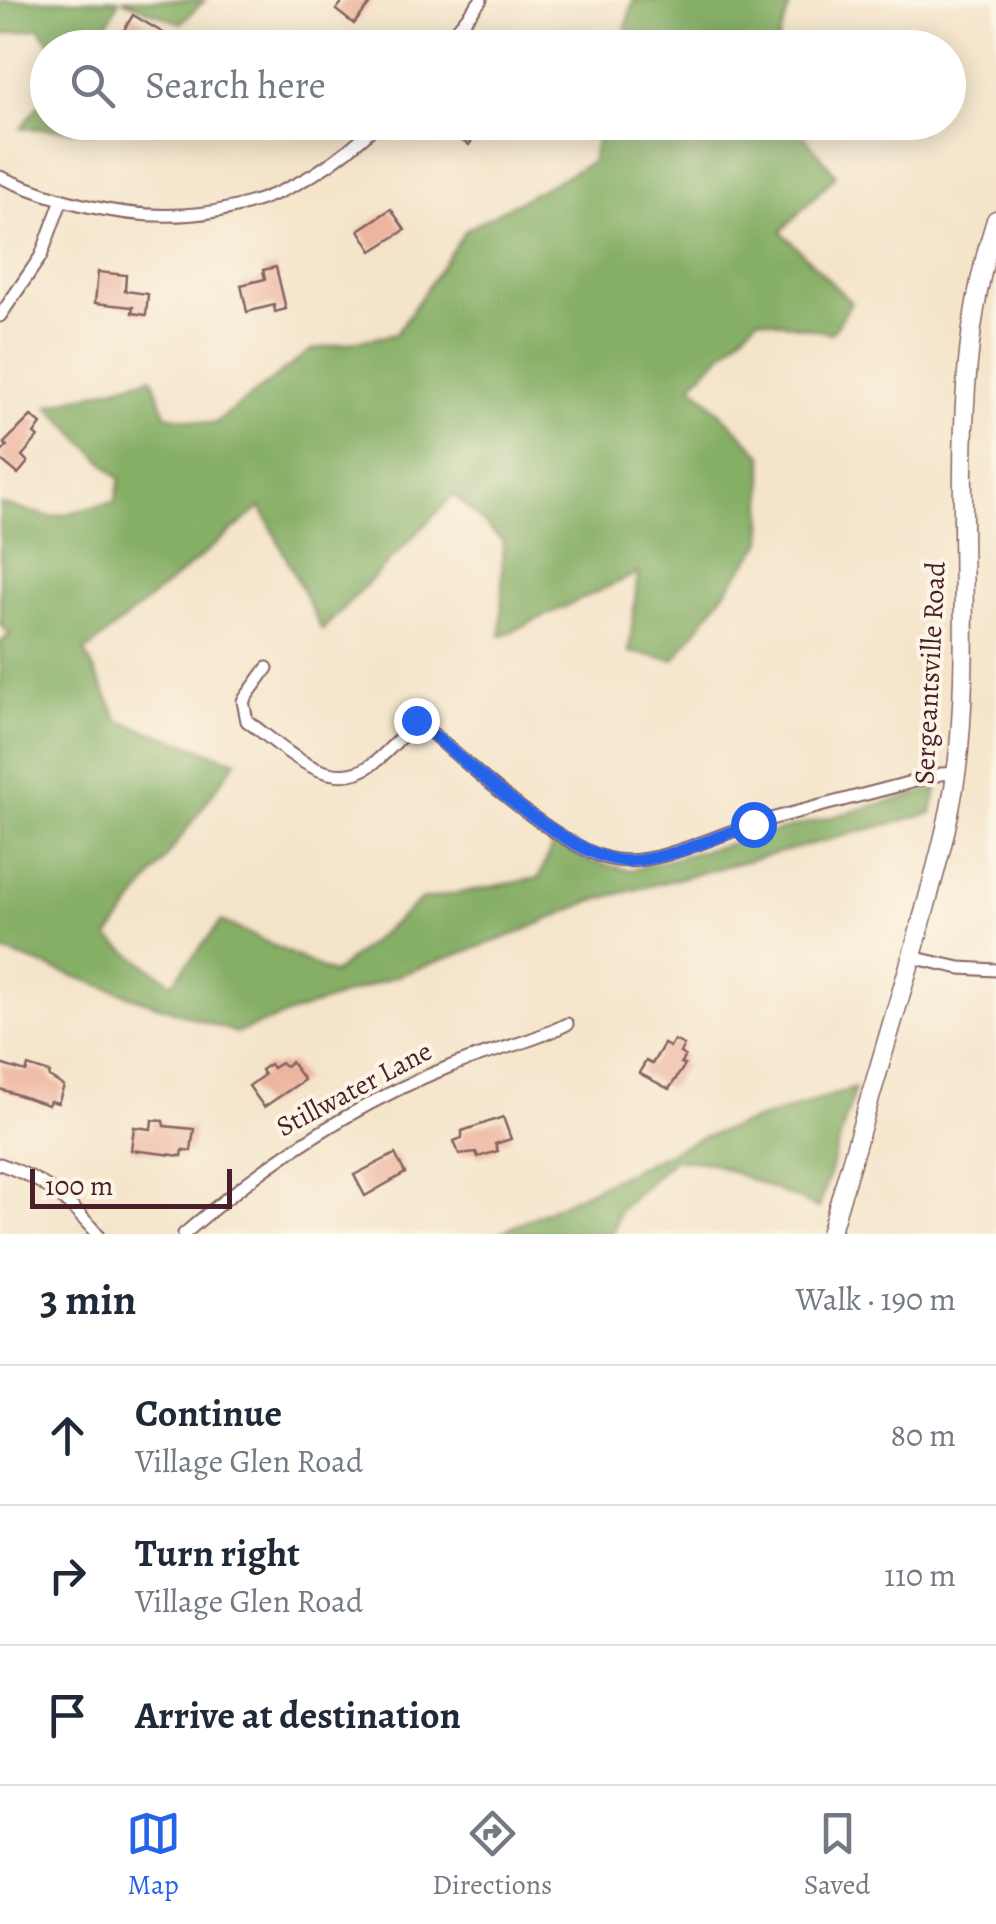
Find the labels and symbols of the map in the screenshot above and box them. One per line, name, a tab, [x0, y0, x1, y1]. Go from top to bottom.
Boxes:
street label: Sergeantsville Road	[905, 559, 955, 786]
route end	[394, 698, 440, 744]
route start	[731, 802, 777, 848]
street label: Stillwater Lane	[270, 1032, 438, 1146]
scale bar	[30, 1164, 232, 1208]

